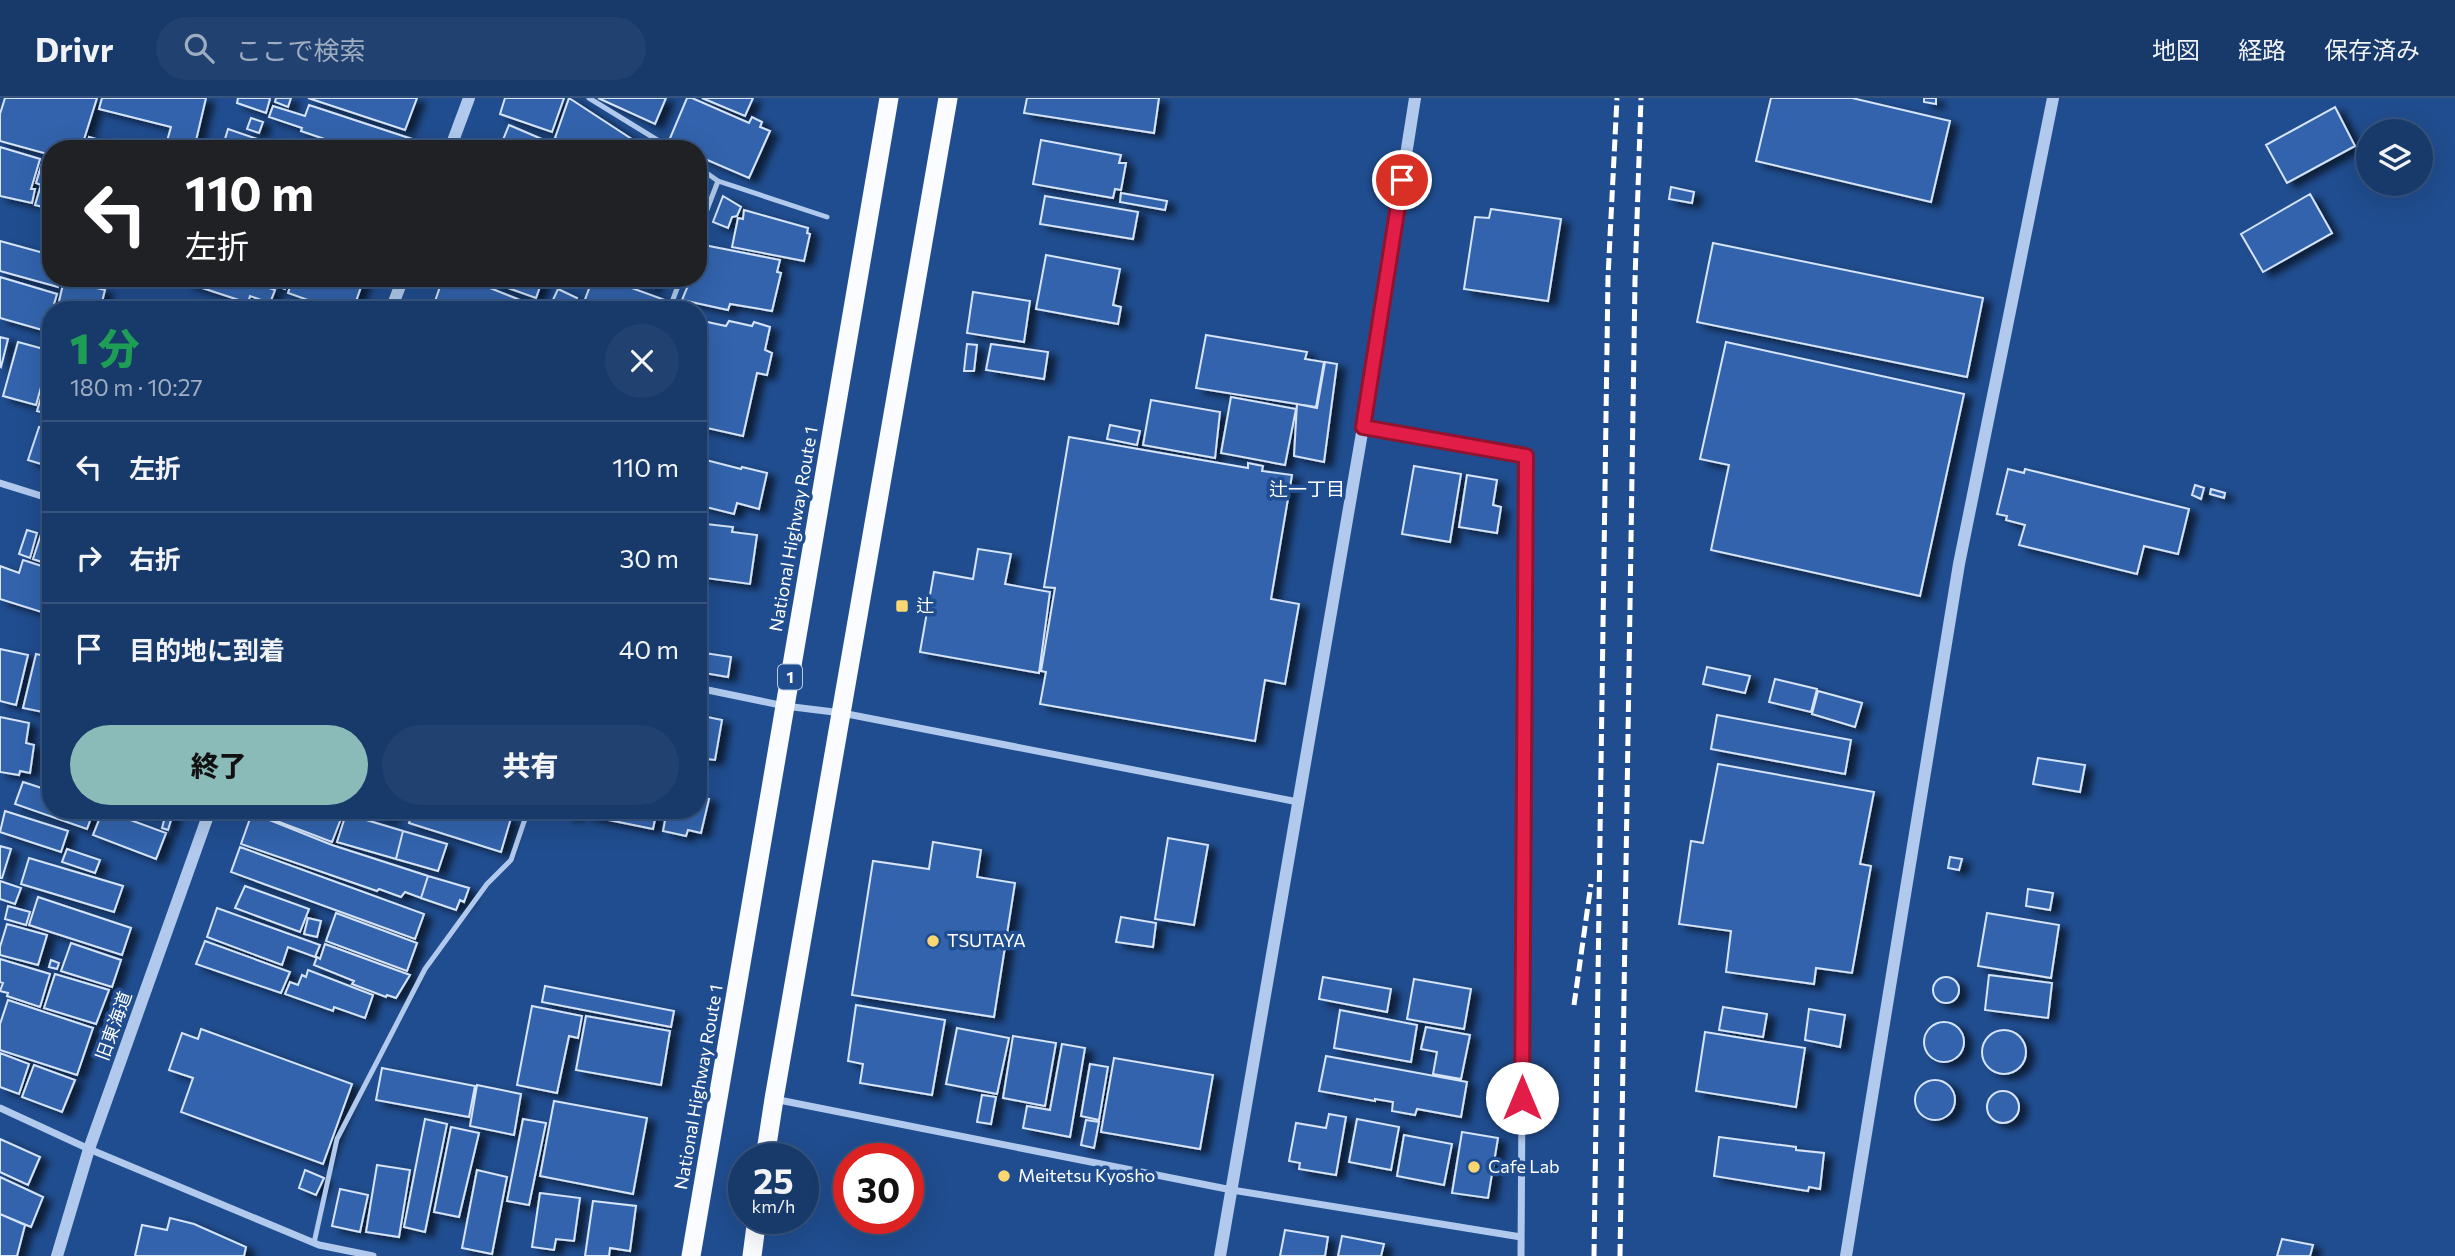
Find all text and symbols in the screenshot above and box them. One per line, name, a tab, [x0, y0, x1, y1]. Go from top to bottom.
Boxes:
search box	[156, 17, 646, 80]
text: Drivr	[35, 28, 114, 69]
icon: search	[180, 29, 218, 67]
text: ここで検索	[236, 34, 366, 65]
text: 地図	[2152, 35, 2200, 64]
text: 経路	[2238, 35, 2286, 64]
text: 保存済み	[2324, 35, 2420, 64]
map controls	[2356, 119, 2433, 196]
button: layers	[2356, 119, 2433, 196]
pin	[1372, 150, 1432, 210]
text: 110 m	[185, 161, 314, 221]
icon: arrive	[1383, 161, 1421, 199]
icon: left	[70, 168, 161, 259]
text: 左折	[185, 225, 249, 265]
text: 1 分	[70, 321, 140, 373]
button: close	[605, 324, 679, 398]
text: 180 m · 10:27	[70, 373, 203, 401]
street label: National Highway Route 1	[764, 425, 822, 633]
icon: left	[70, 448, 108, 486]
text: 110 m	[612, 451, 679, 482]
text: 左折	[129, 452, 181, 483]
district label: 辻一丁目	[1269, 477, 1345, 500]
icon: right	[70, 539, 108, 577]
text: 30 m	[620, 542, 679, 573]
text: 右折	[129, 543, 181, 574]
place label: 辻	[916, 594, 934, 616]
marker: 辻	[894, 598, 910, 614]
icon: arrive	[70, 630, 108, 668]
text: 40 m	[619, 633, 679, 664]
text: 目的地に到着	[129, 634, 285, 665]
road number: 1	[778, 664, 802, 690]
button: 終了	[70, 725, 368, 805]
button: 共有	[382, 725, 679, 805]
place label: TSUTAYA	[947, 929, 1026, 951]
marker: TSUTAYA	[925, 933, 941, 949]
street label: National Highway Route 1	[669, 983, 727, 1191]
street label: 旧東海道	[90, 988, 136, 1063]
position arrow	[1485, 1061, 1559, 1135]
speed limit sign: 30	[833, 1143, 924, 1234]
place label: Cafe Lab	[1488, 1155, 1560, 1177]
text: 25	[753, 1158, 794, 1201]
marker: Cafe Lab	[1466, 1159, 1482, 1175]
place label: Meitetsu Kyosho	[1018, 1164, 1155, 1186]
marker: Meitetsu Kyosho	[996, 1168, 1012, 1184]
text: km/h	[752, 1195, 795, 1217]

